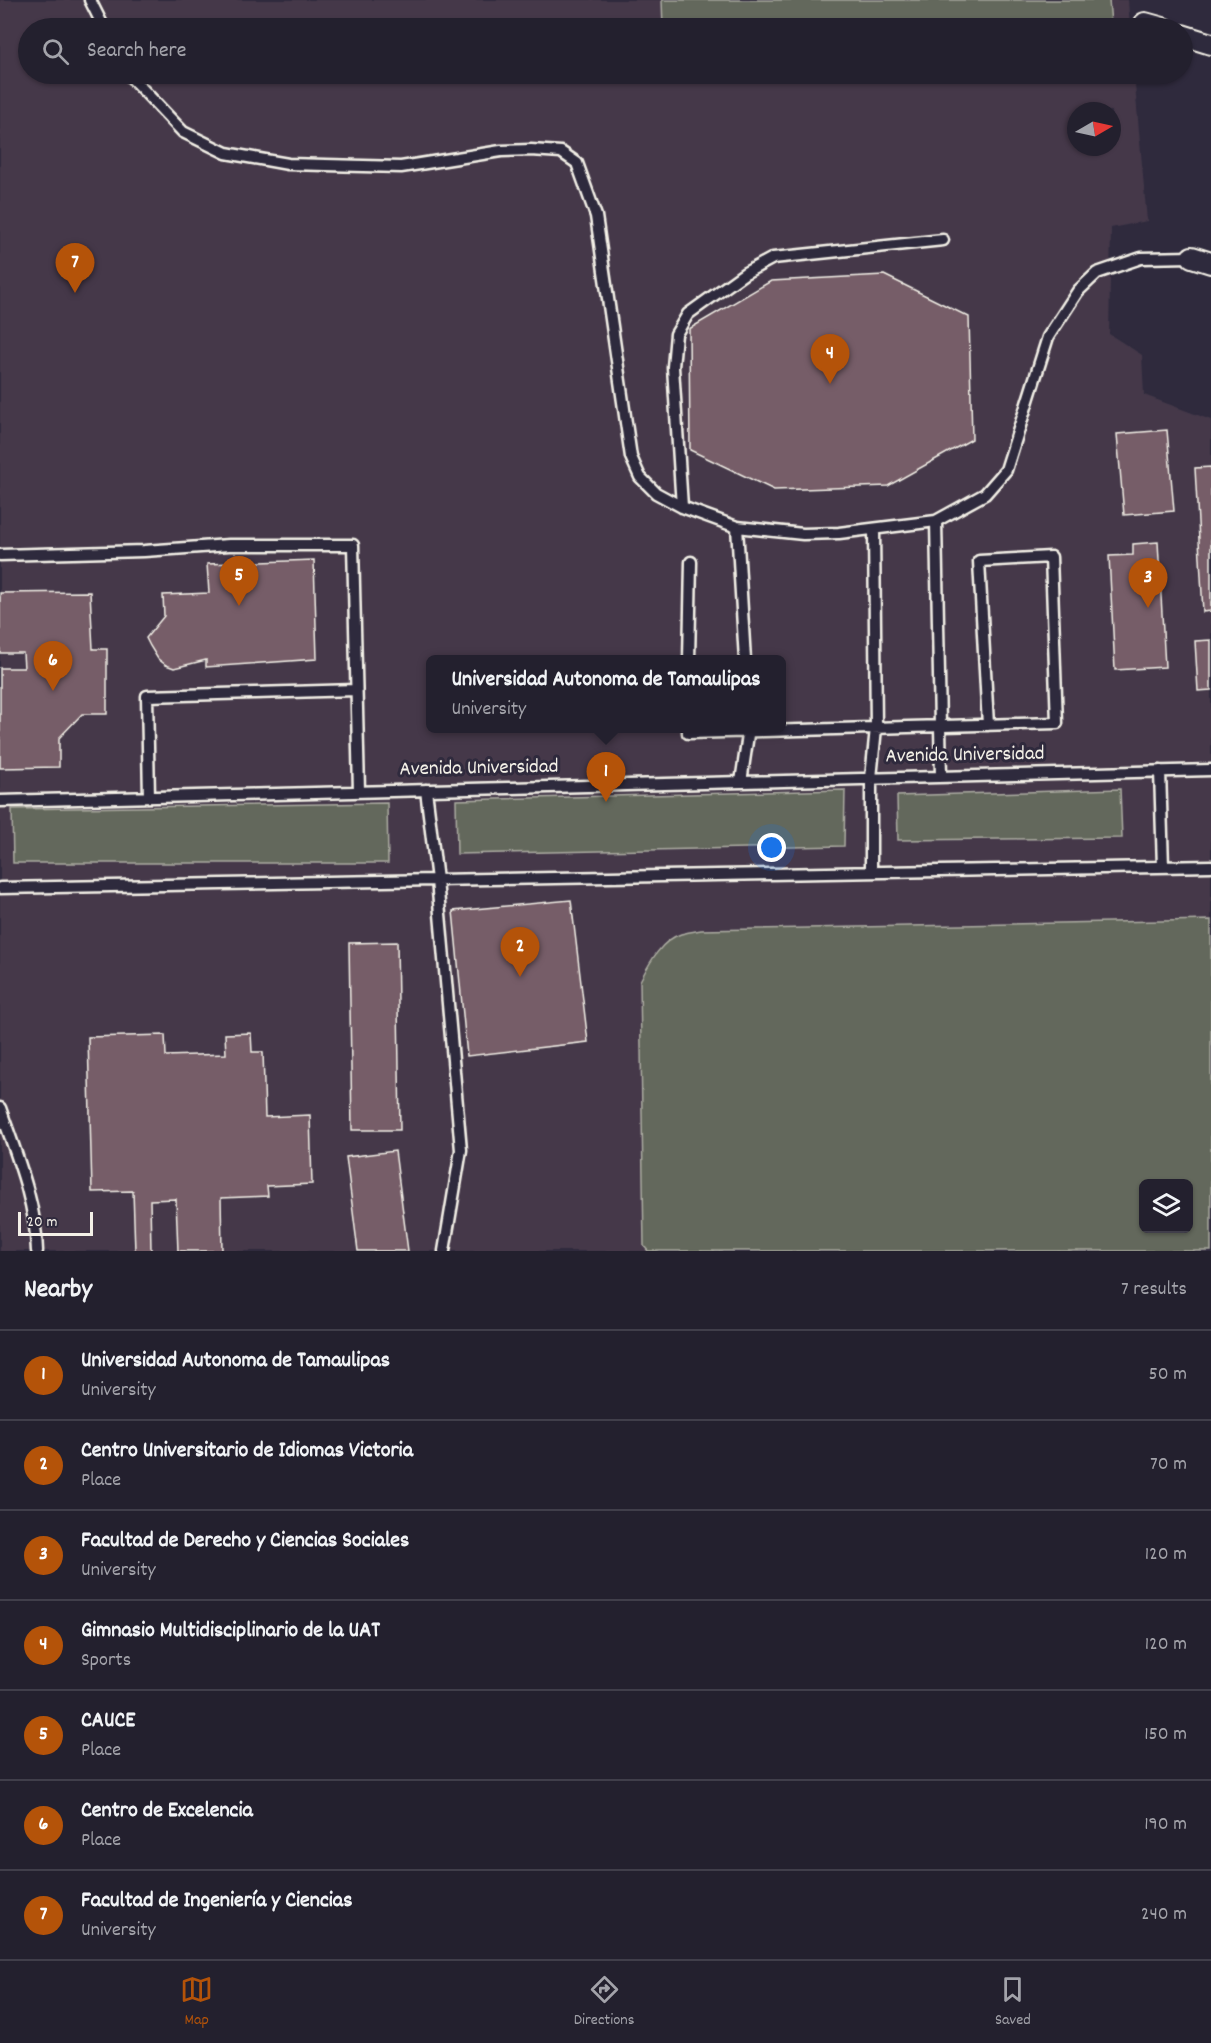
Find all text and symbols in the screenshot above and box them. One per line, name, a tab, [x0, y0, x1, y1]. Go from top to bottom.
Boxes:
search box	[18, 18, 1193, 84]
icon: search	[39, 35, 72, 68]
text: Search here	[87, 36, 186, 67]
north arrow	[1067, 102, 1121, 156]
pin: 7	[56, 244, 94, 293]
pin: 4	[810, 334, 850, 384]
pin: 5	[220, 556, 258, 606]
pin: 3	[1128, 558, 1168, 608]
pin: 6	[34, 642, 72, 691]
popup	[426, 655, 786, 733]
text: Universidad Autonoma de Tamaulipas	[452, 665, 760, 696]
text: University	[452, 696, 526, 724]
street label: Avenida Universidad	[885, 740, 1045, 772]
pin: 1	[586, 752, 626, 802]
street label: Avenida Universidad	[399, 753, 559, 785]
your location	[757, 833, 786, 862]
pin: 2	[500, 928, 540, 977]
map controls	[1139, 1179, 1193, 1233]
button: layers	[1139, 1179, 1193, 1233]
scale bar	[18, 1209, 93, 1236]
text: 20 m	[27, 1211, 57, 1234]
text: Nearby	[24, 1272, 92, 1309]
text: 7 results	[1121, 1276, 1187, 1304]
text: Universidad Autonoma de Tamaulipas	[81, 1346, 390, 1377]
text: 1	[41, 1361, 46, 1389]
text: 50 m	[1149, 1361, 1187, 1389]
text: University	[81, 1377, 156, 1405]
text: Centro Universitario de Idiomas Victoria	[81, 1436, 413, 1467]
text: 2	[39, 1451, 48, 1479]
text: 70 m	[1150, 1451, 1187, 1479]
text: Place	[81, 1467, 121, 1495]
text: Facultad de Derecho y Ciencias Sociales	[81, 1526, 409, 1557]
text: 3	[39, 1541, 48, 1569]
text: 120 m	[1145, 1541, 1187, 1569]
text: University	[81, 1557, 156, 1585]
text: Gimnasio Multidisciplinario de la UAT	[81, 1616, 380, 1647]
text: 4	[39, 1631, 48, 1659]
text: 120 m	[1145, 1631, 1187, 1659]
text: Sports	[81, 1647, 131, 1675]
text: CAUCE	[81, 1706, 135, 1737]
text: 5	[39, 1721, 48, 1749]
text: 150 m	[1144, 1721, 1187, 1749]
text: Place	[81, 1737, 121, 1765]
text: Centro de Excelencia	[81, 1796, 253, 1827]
text: 6	[39, 1811, 48, 1839]
text: 190 m	[1144, 1811, 1187, 1839]
text: Place	[81, 1827, 121, 1855]
text: Facultad de Ingeniería y Ciencias	[81, 1886, 352, 1917]
text: 7	[40, 1901, 47, 1929]
text: 240 m	[1141, 1901, 1187, 1929]
text: University	[81, 1917, 156, 1945]
tab: Map	[180, 1973, 213, 2032]
tab: Directions	[574, 1973, 634, 2032]
tab: Saved	[995, 1973, 1031, 2032]

